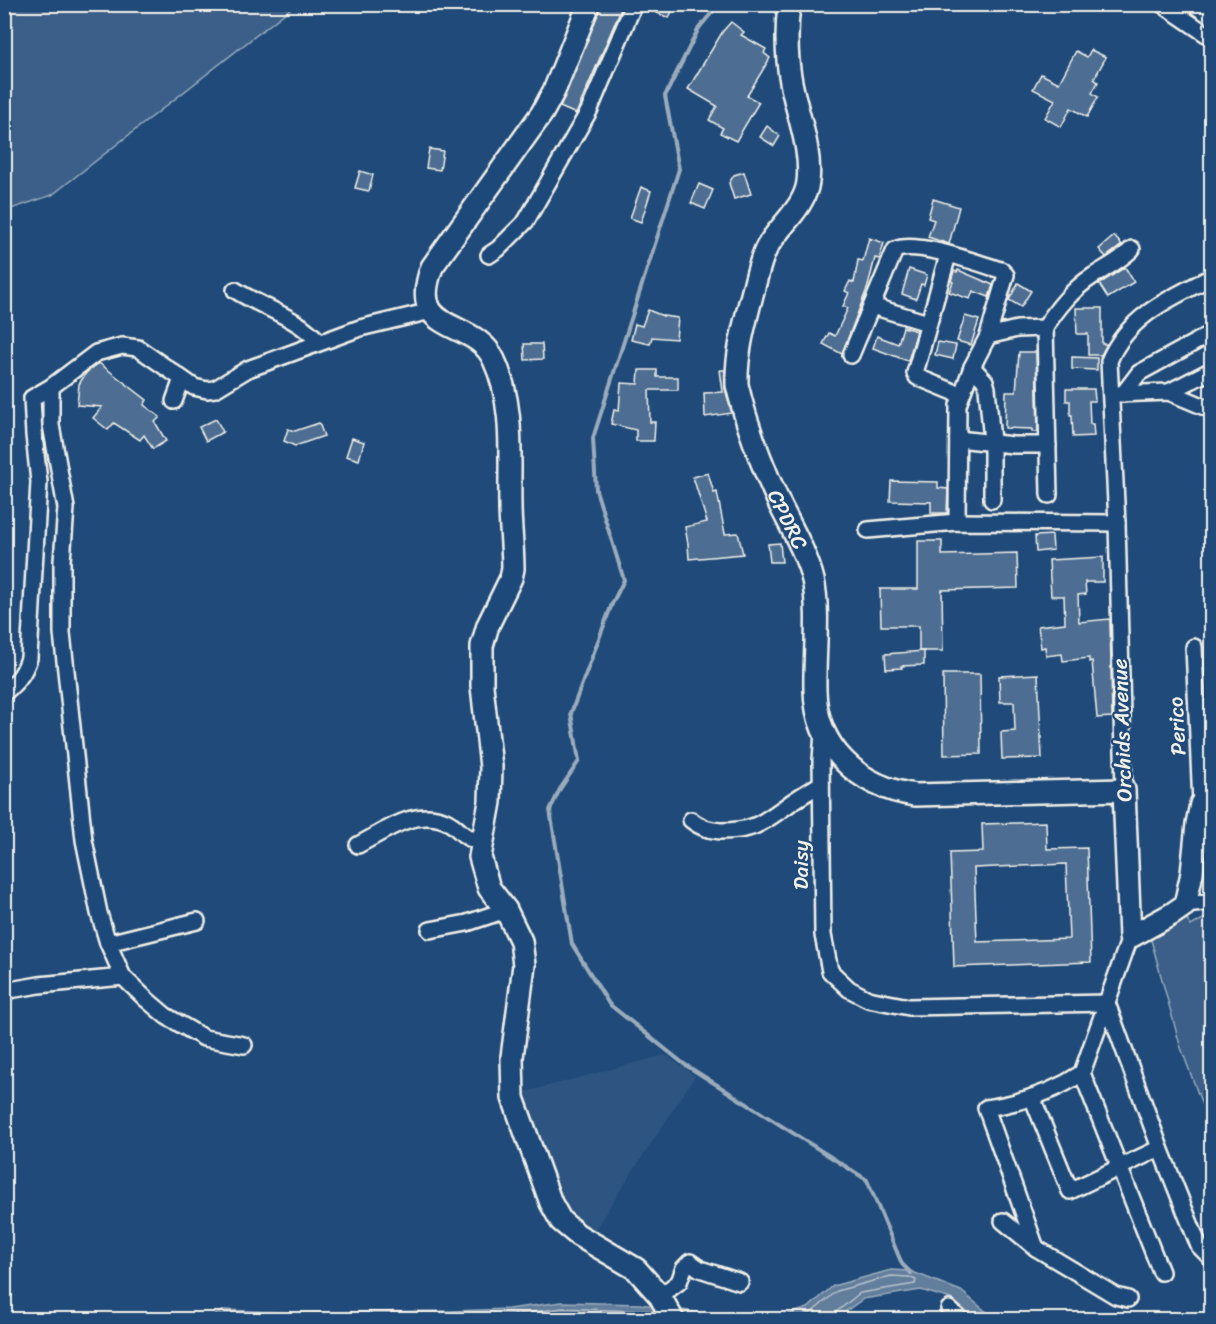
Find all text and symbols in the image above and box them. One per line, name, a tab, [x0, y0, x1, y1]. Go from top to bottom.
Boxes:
street label: CPDRC	[756, 483, 819, 556]
street label: Orchids Avenue	[1101, 657, 1143, 802]
street label: Perico	[1156, 696, 1198, 756]
street label: Daisy	[782, 840, 820, 890]

